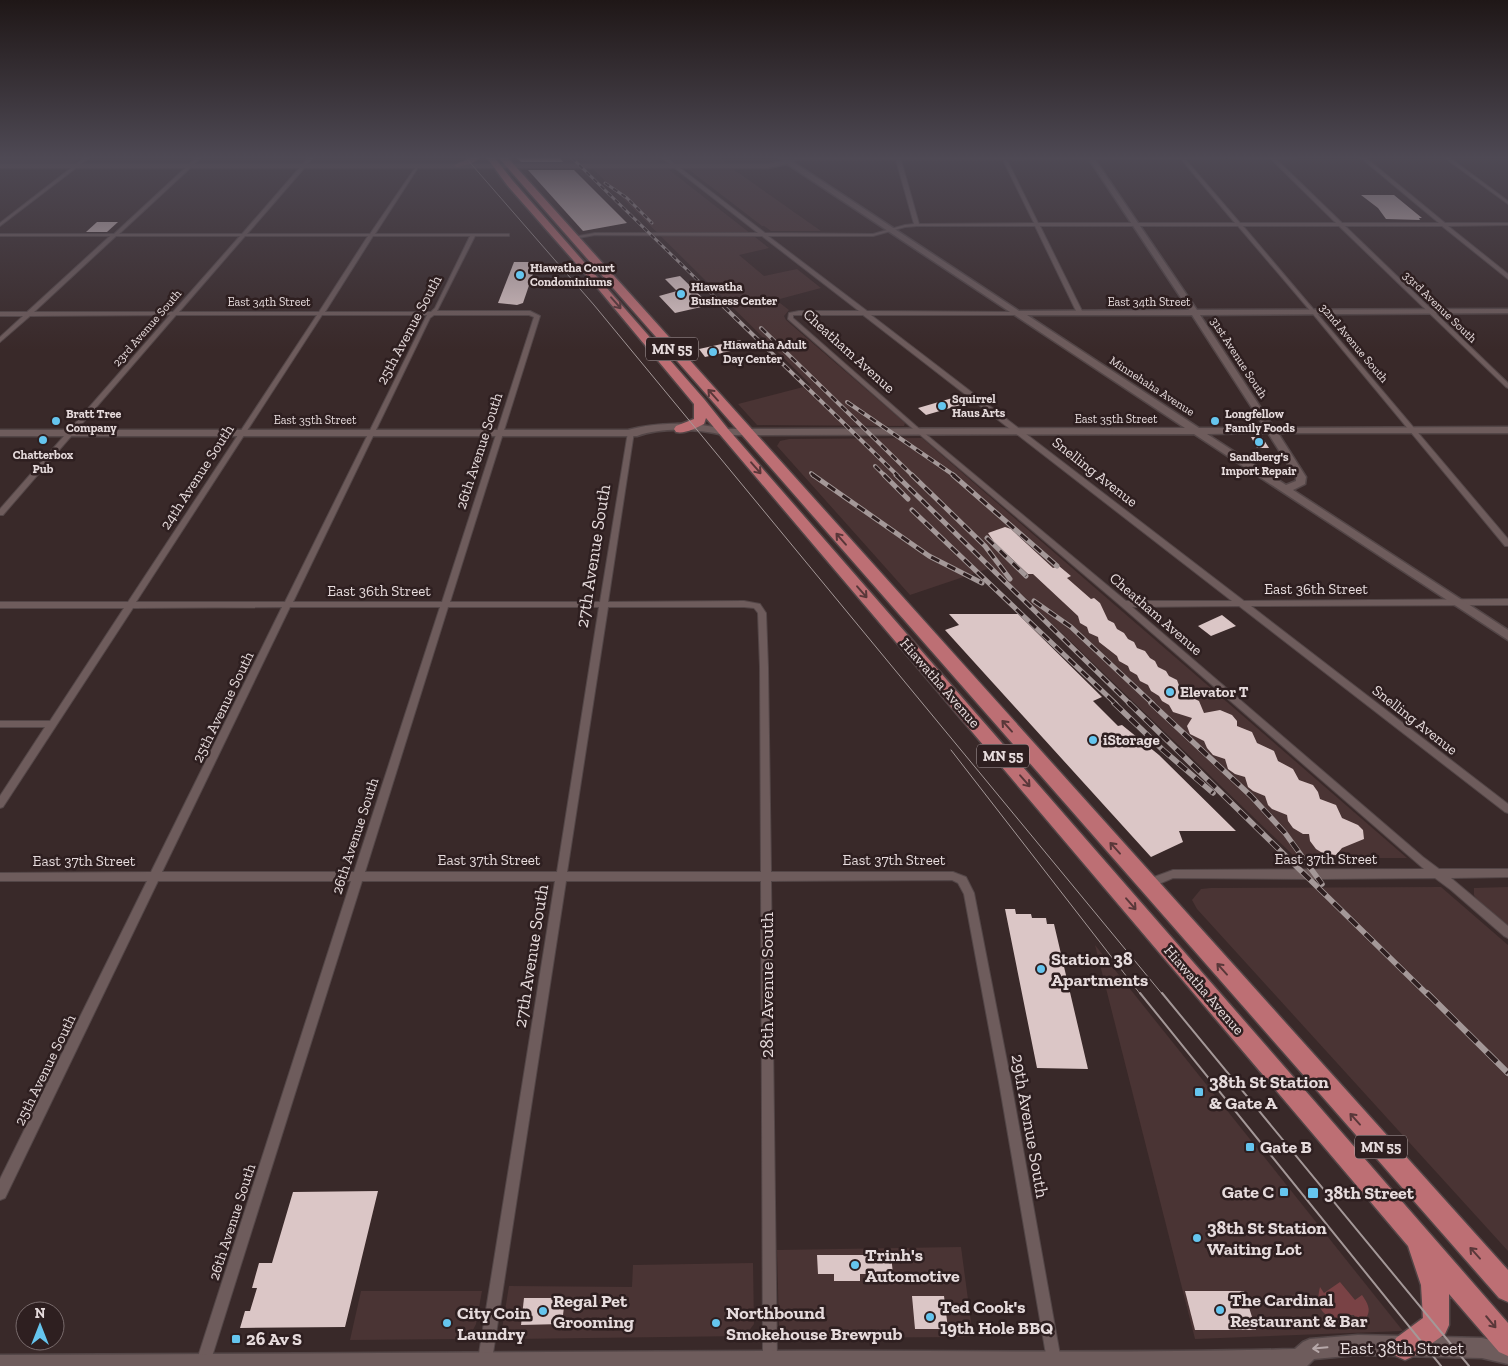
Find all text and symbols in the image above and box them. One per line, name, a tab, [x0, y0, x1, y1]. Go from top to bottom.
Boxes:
place label: Hiawatha Court Condominiums	[530, 261, 615, 289]
street label: 33rd Avenue South	[1400, 268, 1480, 346]
marker: Hiawatha Court Condominiums	[514, 269, 526, 281]
street label: 25th Avenue South	[373, 272, 446, 388]
place label: Hiawatha Business Center	[691, 280, 778, 308]
street label: 23rd Avenue South	[110, 287, 184, 369]
marker: Hiawatha Business Center	[675, 288, 687, 300]
street label: East 34th Street	[227, 295, 311, 309]
street label: East 34th Street	[1107, 295, 1191, 309]
one-way arrow	[610, 297, 621, 310]
street label: 32nd Avenue South	[1317, 301, 1391, 386]
street label: Cheatham Avenue	[799, 305, 899, 397]
street label: 31st Avenue South	[1208, 315, 1271, 401]
road number: MN 55	[646, 338, 698, 360]
place label: Hiawatha Adult Day Center	[723, 338, 807, 366]
marker: Hiawatha Adult Day Center	[707, 346, 719, 358]
street label: Minnehaha Avenue	[1107, 353, 1198, 419]
one-way arrow	[707, 389, 718, 402]
street label: 26th Avenue South	[452, 390, 507, 512]
place label: Squirrel Haus Arts	[952, 392, 1006, 420]
marker: Squirrel Haus Arts	[936, 400, 948, 412]
place label: Bratt Tree Company	[66, 407, 122, 435]
place label: Longfellow Family Foods	[1225, 407, 1295, 435]
street label: East 35th Street	[1075, 412, 1158, 426]
street label: East 35th Street	[274, 413, 357, 427]
marker: Bratt Tree Company	[50, 415, 62, 427]
marker: Longfellow Family Foods	[1209, 415, 1221, 427]
street label: 24th Avenue South	[156, 421, 238, 533]
street label: Snelling Avenue	[1049, 433, 1141, 511]
marker: Chatterbox Pub	[37, 434, 49, 446]
marker: Sandberg's Import Repair	[1253, 436, 1265, 448]
place label: Chatterbox Pub	[13, 448, 74, 476]
place label: Sandberg's Import Repair	[1221, 450, 1297, 478]
one-way arrow	[750, 462, 762, 475]
street label: 27th Avenue South	[571, 483, 615, 629]
one-way arrow	[835, 533, 847, 546]
street label: Cheatham Avenue	[1106, 569, 1206, 659]
street label: East 36th Street	[1264, 580, 1368, 598]
street label: East 36th Street	[327, 582, 431, 600]
one-way arrow	[856, 585, 868, 598]
street label: Hiawatha Avenue	[896, 634, 984, 732]
street label: 25th Avenue South	[188, 648, 258, 765]
street label: Snelling Avenue	[1369, 681, 1461, 759]
place label: Elevator T	[1180, 683, 1249, 701]
marker: Elevator T	[1164, 686, 1176, 698]
one-way arrow	[1001, 720, 1013, 733]
place label: iStorage	[1103, 731, 1160, 749]
marker: iStorage	[1087, 734, 1099, 746]
road number: MN 55	[977, 744, 1029, 768]
street label: 26th Avenue South	[328, 775, 383, 897]
one-way arrow	[1019, 775, 1031, 788]
one-way arrow	[1109, 841, 1121, 854]
street label: East 37th Street	[1275, 850, 1378, 868]
street label: East 37th Street	[438, 851, 541, 869]
street label: East 37th Street	[843, 851, 946, 869]
street label: East 37th Street	[33, 852, 136, 870]
street label: 27th Avenue South	[509, 883, 553, 1029]
one-way arrow	[1125, 898, 1137, 911]
street label: 28th Avenue South	[756, 912, 778, 1058]
street label: Hiawatha Avenue	[1160, 941, 1248, 1039]
place label: Station 38 Apartments	[1051, 948, 1148, 991]
one-way arrow	[1216, 962, 1227, 975]
marker: Station 38 Apartments	[1035, 963, 1047, 975]
street label: 25th Avenue South	[10, 1011, 80, 1128]
street label: 29th Avenue South	[1007, 1052, 1053, 1200]
place label: 38th St Station & Gate A	[1209, 1071, 1329, 1114]
marker: 38th St Station & Gate A	[1193, 1086, 1205, 1098]
one-way arrow	[1349, 1112, 1361, 1125]
place label: Gate B	[1260, 1136, 1312, 1158]
road number: MN 55	[1355, 1136, 1407, 1158]
marker: Gate B	[1244, 1141, 1256, 1153]
street label: 26th Avenue South	[205, 1161, 260, 1283]
place label: Gate C	[1222, 1181, 1274, 1203]
place label: 38th Street	[1324, 1182, 1415, 1204]
marker: Gate C	[1278, 1186, 1290, 1198]
marker: 38th Street	[1306, 1186, 1320, 1200]
place label: 38th St Station Waiting Lot	[1207, 1217, 1327, 1260]
marker: 38th St Station Waiting Lot	[1191, 1232, 1203, 1244]
place label: Trinh's Automotive	[865, 1244, 960, 1287]
one-way arrow	[1470, 1246, 1481, 1259]
marker: Trinh's Automotive	[849, 1259, 861, 1271]
place label: The Cardinal Restaurant & Bar	[1230, 1289, 1368, 1332]
place label: Regal Pet Grooming	[553, 1290, 634, 1333]
place label: Ted Cook's 19th Hole BBQ	[940, 1296, 1053, 1339]
north arrow	[15, 1301, 65, 1351]
place label: City Coin Laundry	[457, 1302, 531, 1345]
place label: Northbound Smokehouse Brewpub	[726, 1302, 903, 1345]
marker: The Cardinal Restaurant & Bar	[1214, 1304, 1226, 1316]
text: N	[35, 1305, 46, 1322]
marker: Regal Pet Grooming	[537, 1305, 549, 1317]
marker: Ted Cook's 19th Hole BBQ	[924, 1311, 936, 1323]
one-way arrow	[1485, 1315, 1496, 1328]
marker: City Coin Laundry	[441, 1317, 453, 1329]
marker: Northbound Smokehouse Brewpub	[710, 1317, 722, 1329]
place label: 26 Av S	[246, 1328, 302, 1350]
marker: 26 Av S	[230, 1333, 242, 1345]
street label: East 38th Street	[1340, 1337, 1465, 1359]
one-way arrow	[1313, 1344, 1329, 1353]

